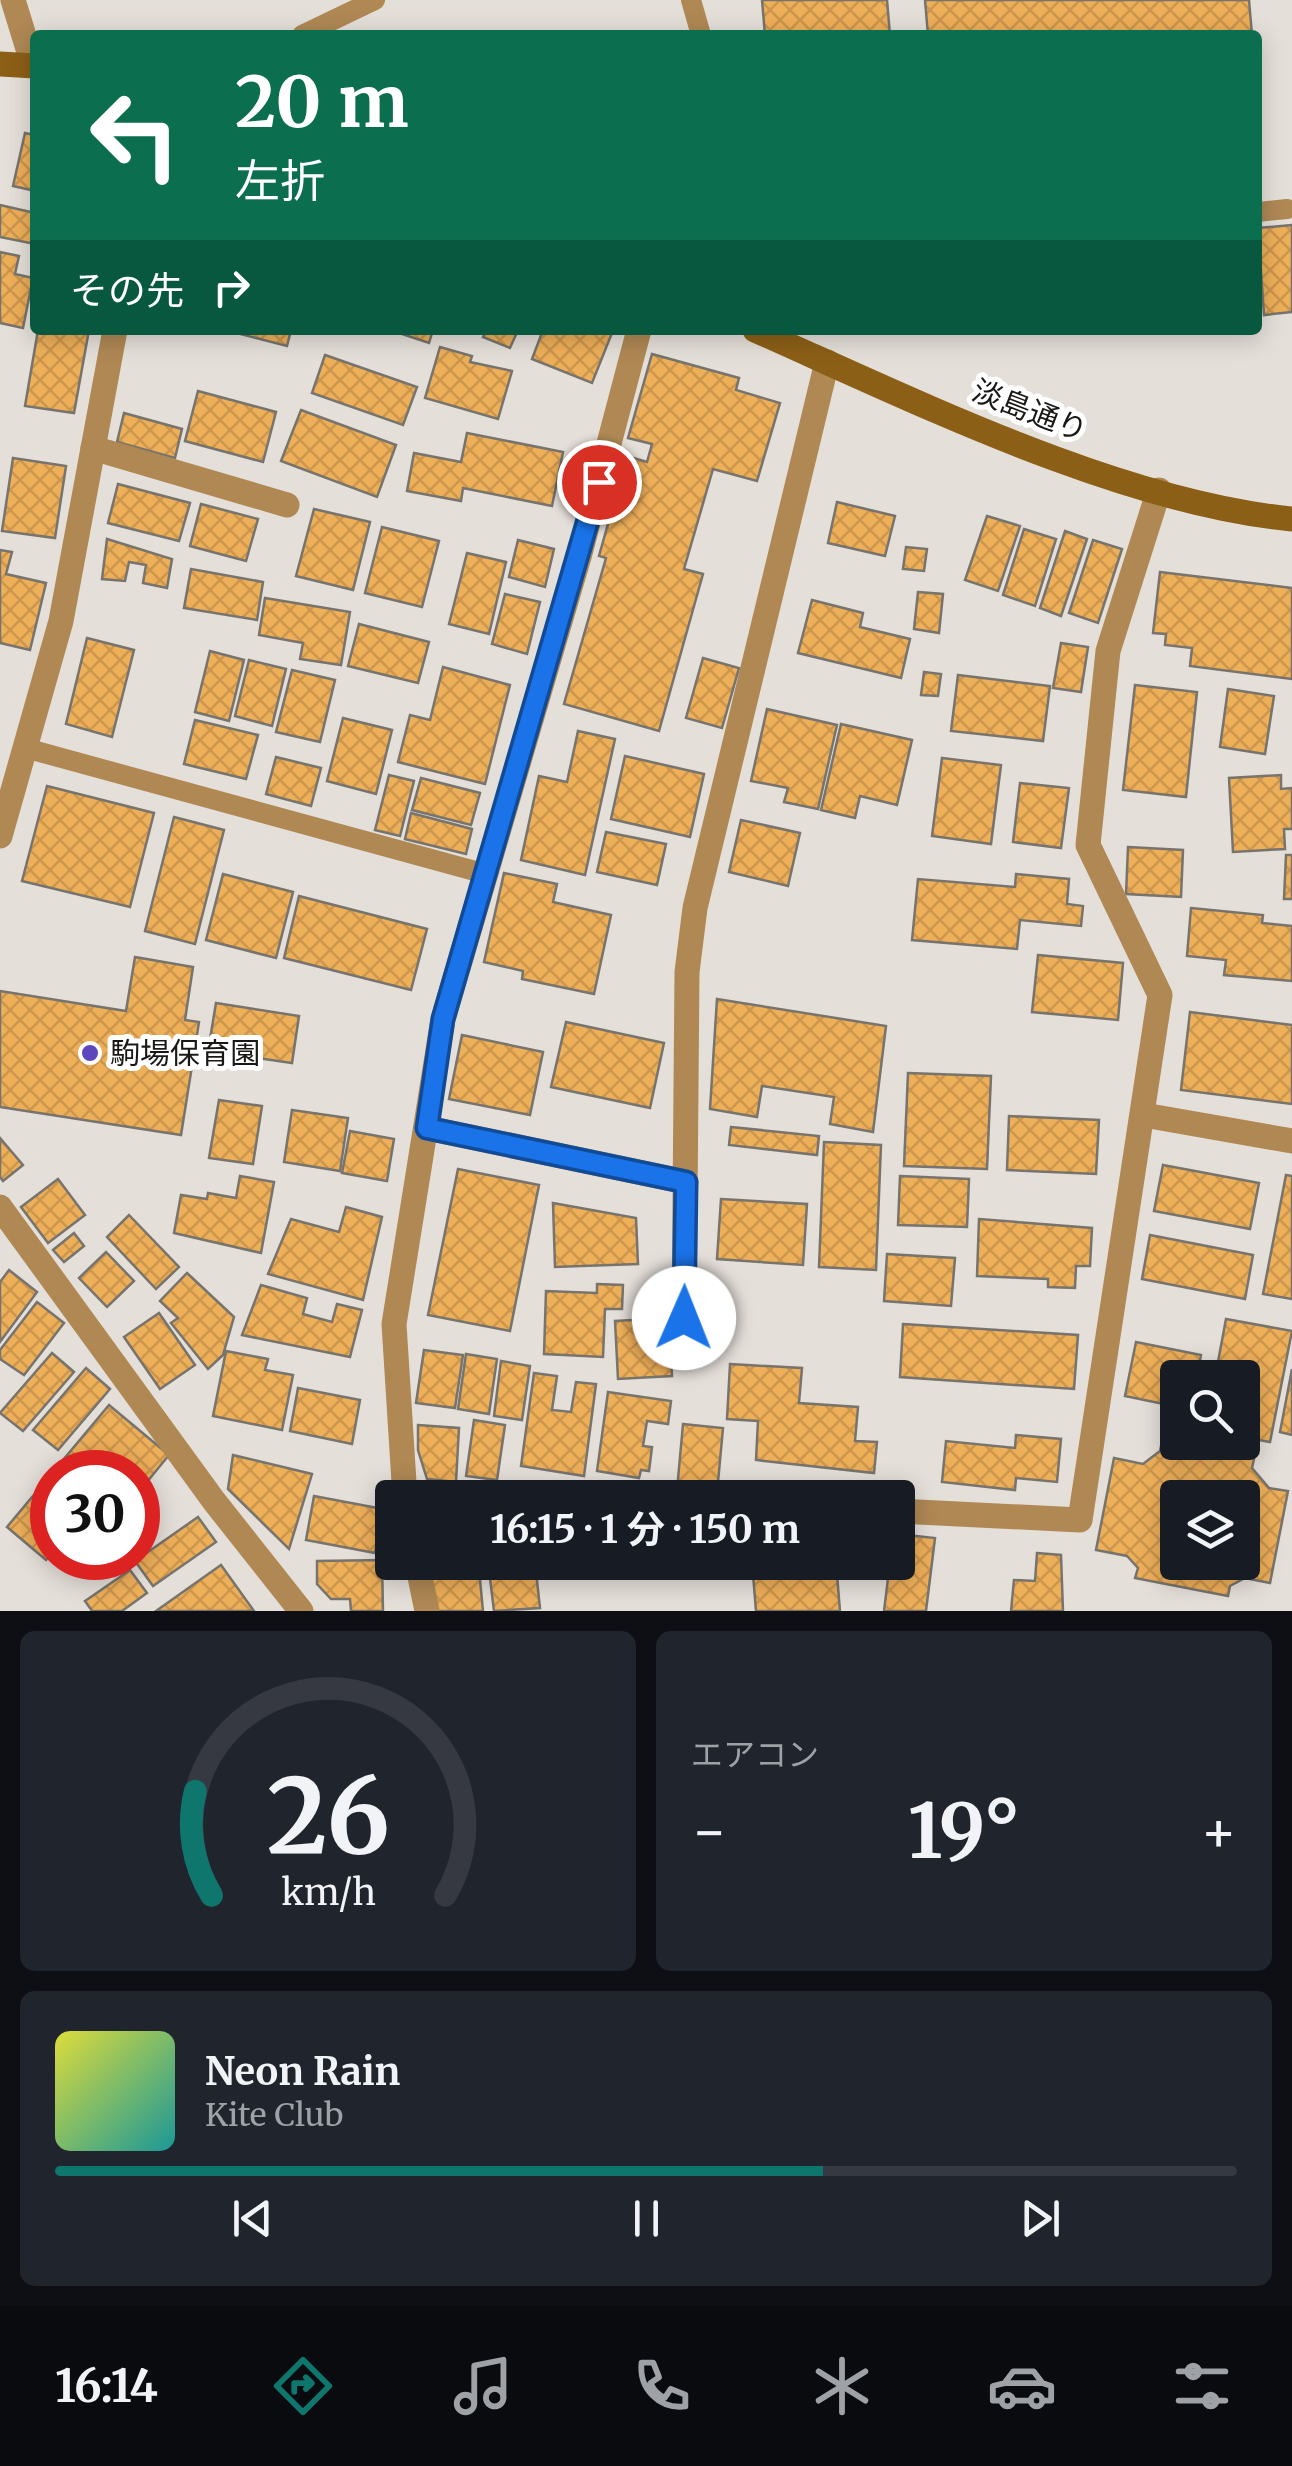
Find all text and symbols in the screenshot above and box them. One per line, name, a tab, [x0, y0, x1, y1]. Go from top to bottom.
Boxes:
text: 20 m	[235, 58, 409, 146]
icon: left	[70, 70, 200, 200]
text: 左折	[235, 153, 325, 209]
icon: right	[204, 260, 259, 315]
text: その先	[70, 267, 184, 314]
street label: 淡島通り	[967, 371, 1093, 449]
pin	[557, 440, 642, 525]
icon: arrive	[572, 455, 627, 510]
place label: 駒場保育園	[110, 1034, 260, 1072]
marker: 駒場保育園	[79, 1042, 101, 1064]
position arrow	[632, 1266, 736, 1370]
map controls	[1160, 1360, 1260, 1580]
button: search	[1160, 1360, 1260, 1460]
speed limit sign: 30	[30, 1450, 160, 1580]
button: layers	[1160, 1480, 1260, 1580]
text: 16:15 · 1 分 · 150 m	[490, 1506, 800, 1553]
text: エアコン	[691, 1735, 819, 1775]
text: 26	[266, 1751, 390, 1881]
text: 19°	[908, 1784, 1020, 1878]
text: −	[691, 1797, 728, 1866]
text: +	[1200, 1797, 1237, 1866]
text: km/h	[281, 1870, 375, 1915]
text: Neon Rain	[205, 2048, 400, 2095]
text: Kite Club	[205, 2095, 343, 2135]
icon: previous	[225, 2191, 280, 2246]
icon: pause	[619, 2191, 674, 2246]
icon: next	[1013, 2191, 1068, 2246]
icon: directions	[268, 2351, 338, 2421]
icon: music	[448, 2351, 518, 2421]
icon: phone	[627, 2351, 697, 2421]
icon: climate	[807, 2351, 877, 2421]
icon: car	[987, 2351, 1057, 2421]
icon: filters	[1167, 2351, 1237, 2421]
text: 16:14	[55, 2358, 158, 2414]

